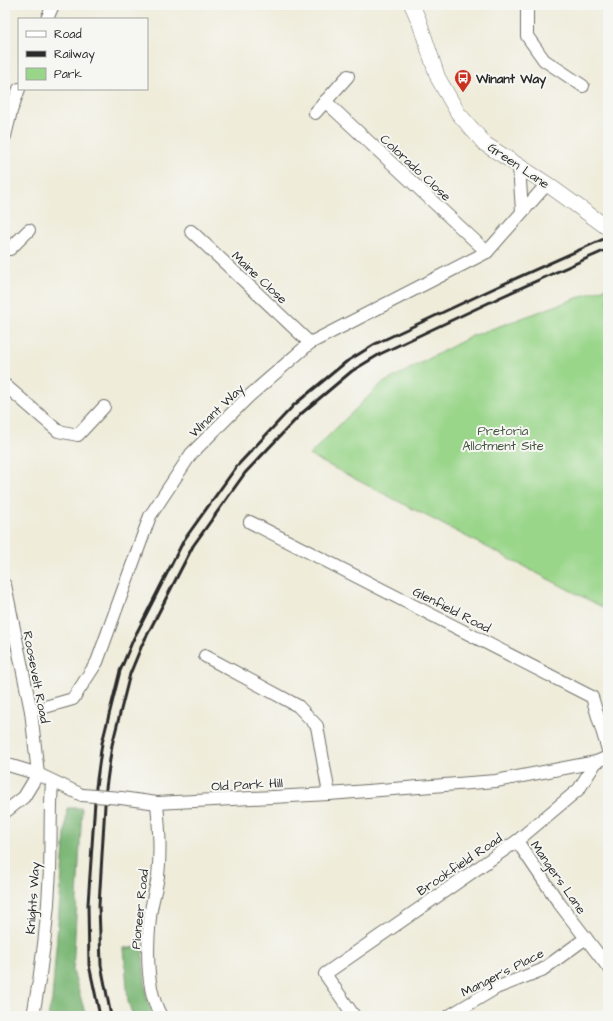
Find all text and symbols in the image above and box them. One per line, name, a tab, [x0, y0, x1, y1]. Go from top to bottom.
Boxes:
legend	[18, 18, 148, 90]
text: Road	[54, 26, 82, 43]
text: Railway	[54, 46, 95, 64]
text: Park	[54, 66, 82, 83]
bus stop icon: Winant Way	[453, 68, 473, 93]
place label: Winant Way	[475, 70, 547, 89]
street label: Colorado Close	[376, 130, 455, 205]
street label: Green Lane	[484, 138, 553, 193]
street label: Maine Close	[228, 247, 291, 308]
street label: Winant Way	[185, 380, 249, 442]
park label: Pretoria Allotment Site	[462, 422, 544, 455]
street label: Glenfield Road	[410, 583, 494, 637]
street label: Roosevelt Road	[18, 630, 54, 725]
street label: Old Park Hill	[211, 774, 283, 796]
street label: Brookfield Road	[413, 829, 506, 900]
street label: Mangers Lane	[525, 837, 590, 918]
street label: Knights Way	[21, 861, 46, 935]
street label: Pioneer Road	[127, 868, 153, 950]
street label: Manger's Place	[458, 944, 547, 1002]

